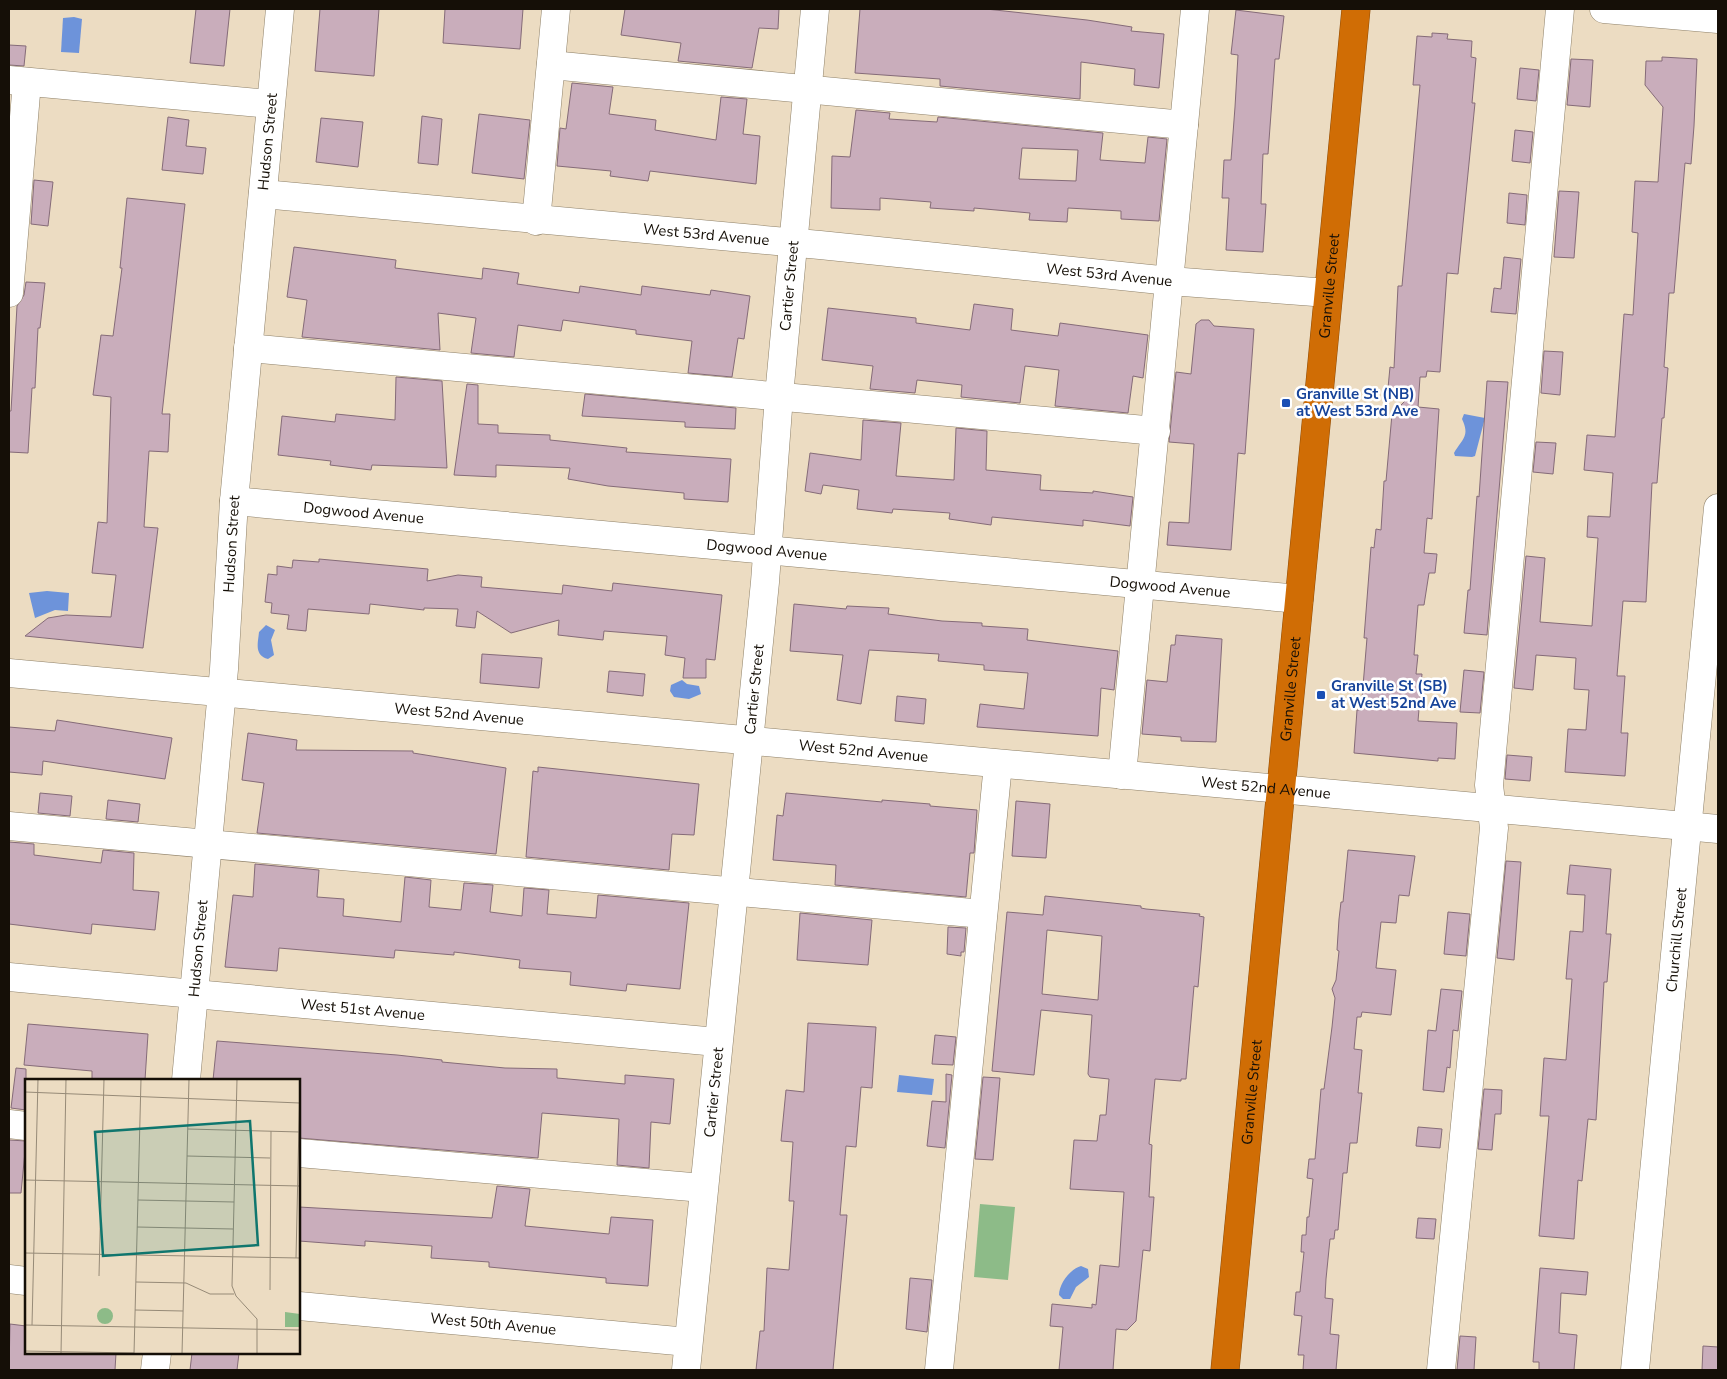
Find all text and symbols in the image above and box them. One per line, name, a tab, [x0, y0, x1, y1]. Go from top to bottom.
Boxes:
street label: Hudson Street	[253, 91, 282, 191]
street label: West 53rd Avenue	[642, 219, 770, 250]
street label: Granville Street	[1314, 232, 1344, 339]
street label: Cartier Street	[775, 239, 803, 332]
street label: West 53rd Avenue	[1045, 258, 1173, 291]
place label: Granville St (NB) at West 53rd Ave	[1296, 384, 1418, 421]
marker: Granville St (NB) at West 53rd Ave	[1280, 397, 1292, 409]
street label: Hudson Street	[219, 494, 245, 593]
street label: Dogwood Avenue	[302, 497, 425, 528]
street label: Dogwood Avenue	[705, 535, 828, 566]
street label: Dogwood Avenue	[1109, 572, 1231, 603]
street label: Granville Street	[1276, 635, 1306, 743]
street label: Cartier Street	[740, 643, 769, 735]
place label: Granville St (SB) at West 52nd Ave	[1331, 676, 1456, 713]
marker: Granville St (SB) at West 52nd Ave	[1315, 689, 1327, 701]
street label: West 52nd Avenue	[393, 698, 525, 730]
street label: West 52nd Avenue	[798, 735, 929, 767]
street label: West 52nd Avenue	[1200, 772, 1332, 804]
street label: Churchill Street	[1661, 886, 1691, 993]
street label: Hudson Street	[184, 898, 213, 998]
street label: West 51st Avenue	[299, 994, 426, 1025]
street label: Granville Street	[1237, 1038, 1267, 1146]
street label: Cartier Street	[699, 1046, 728, 1138]
inset map	[25, 1079, 300, 1354]
street label: West 50th Avenue	[429, 1308, 557, 1340]

